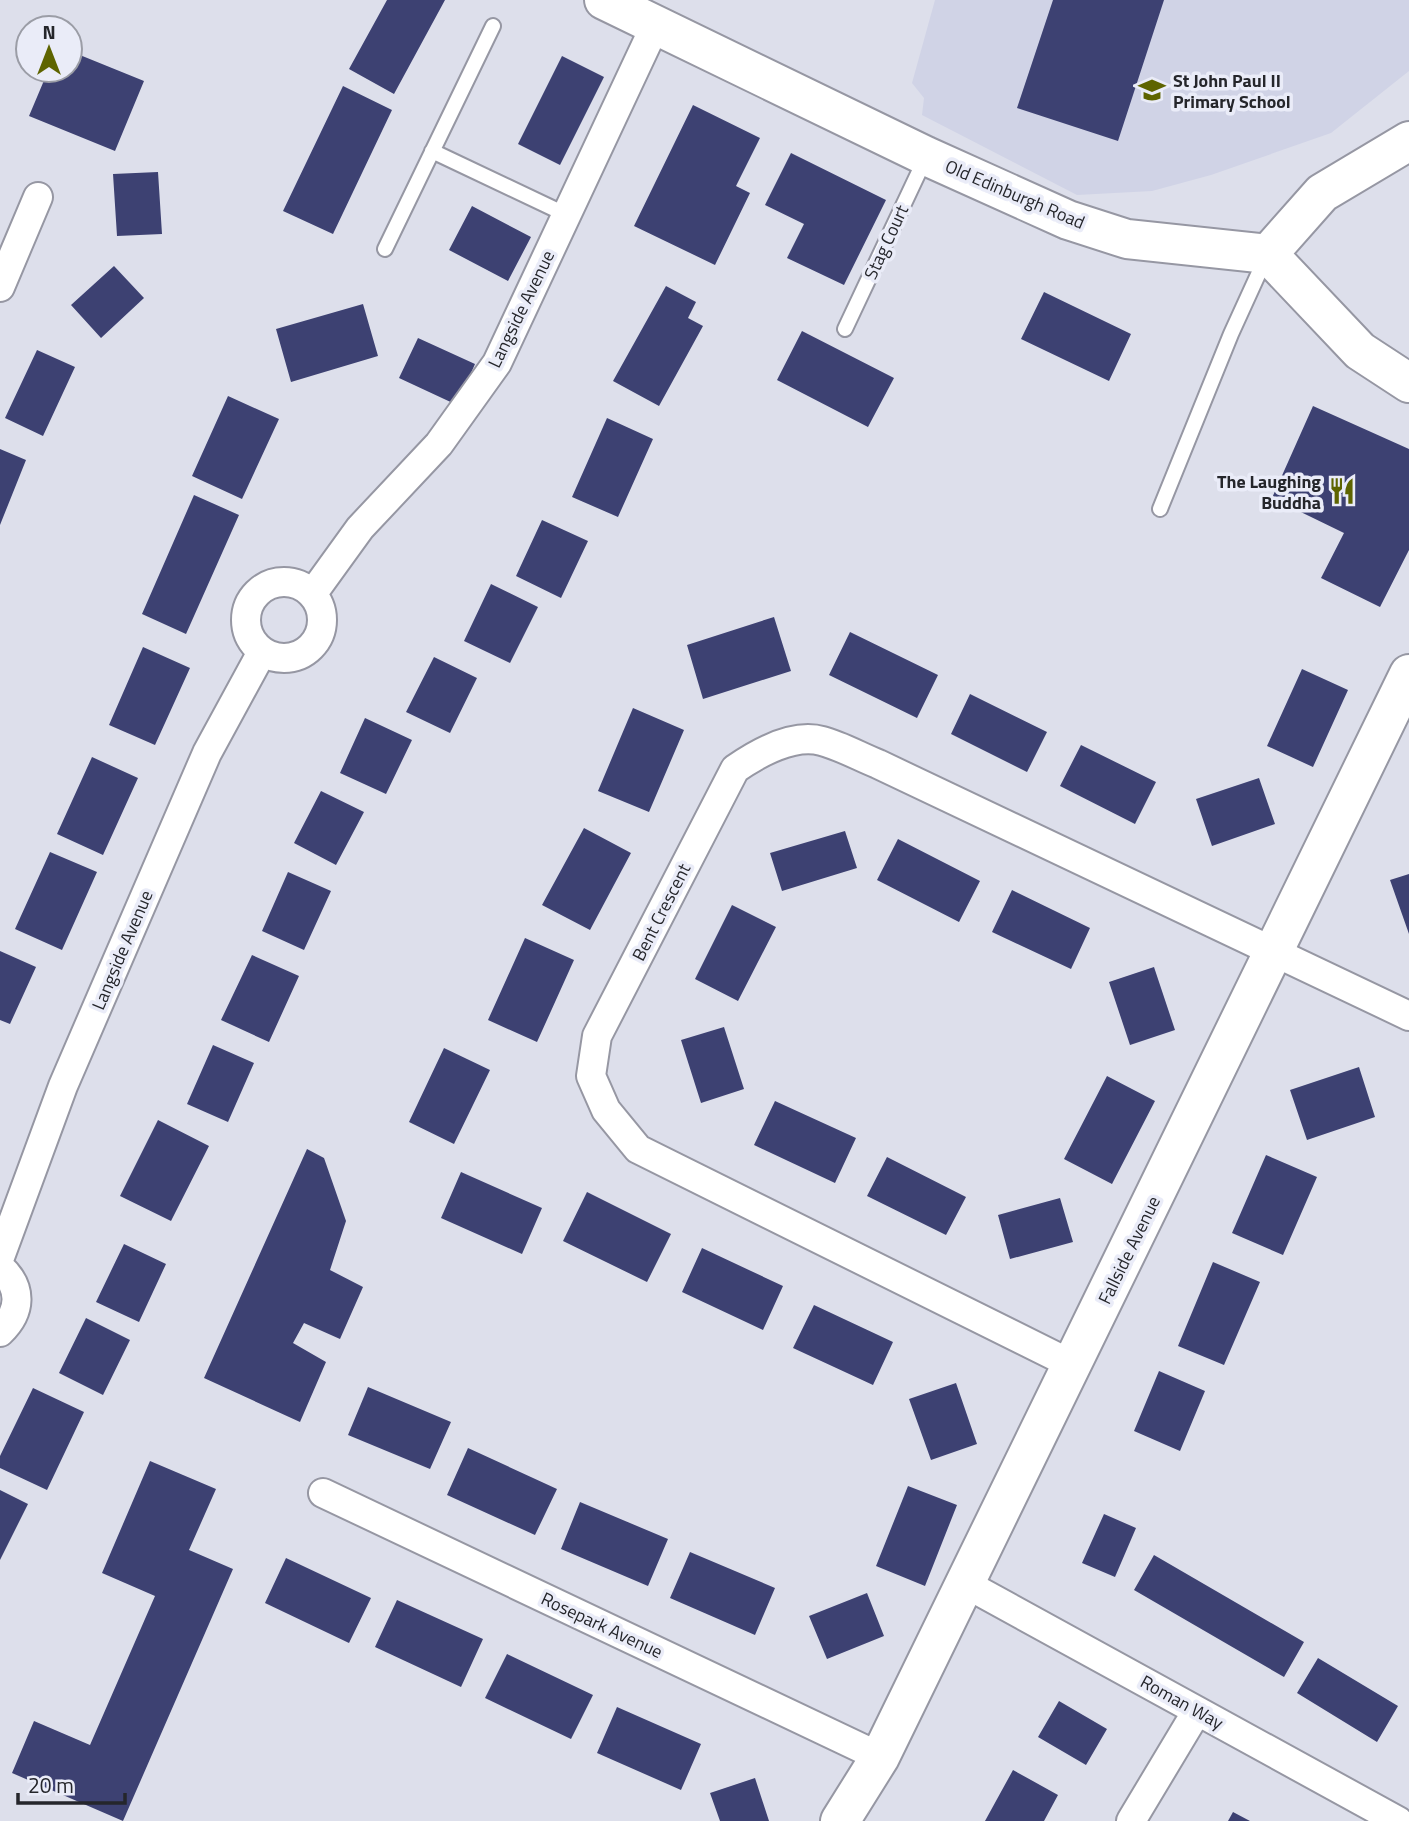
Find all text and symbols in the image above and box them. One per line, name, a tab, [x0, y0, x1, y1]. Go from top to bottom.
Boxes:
north arrow	[14, 14, 84, 84]
text: N	[42, 17, 56, 46]
place label: St John Paul II Primary School	[1173, 67, 1291, 115]
school or university icon: St John Paul II Primary School	[1137, 75, 1167, 105]
street label: Old Edinburgh Road	[941, 152, 1089, 236]
street label: Stag Court	[857, 200, 915, 284]
street label: Langside Avenue	[481, 246, 561, 372]
place label: The Laughing Buddha	[1217, 468, 1321, 516]
restaurant icon: The Laughing Buddha	[1327, 476, 1357, 506]
street label: Bent Crescent	[625, 858, 697, 965]
street label: Langside Avenue	[85, 886, 159, 1014]
street label: Fallside Avenue	[1091, 1191, 1167, 1309]
street label: Rosepark Avenue	[537, 1585, 667, 1665]
street label: Roman Way	[1135, 1668, 1229, 1736]
scale bar	[18, 1762, 124, 1806]
text: 20 m	[28, 1769, 74, 1801]

